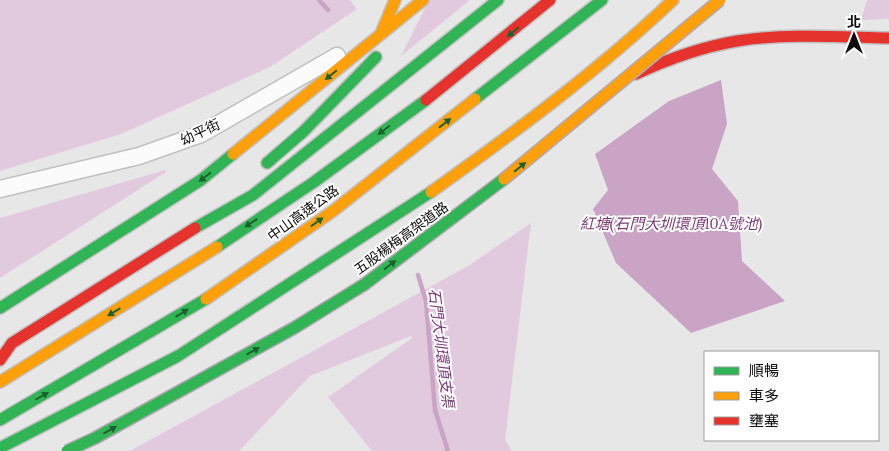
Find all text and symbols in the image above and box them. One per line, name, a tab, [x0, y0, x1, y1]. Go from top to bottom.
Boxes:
north arrow	[829, 10, 879, 60]
text: 北	[847, 13, 861, 31]
one-way arrow	[506, 26, 519, 37]
one-way arrow	[325, 69, 338, 80]
street label: 幼平街	[177, 115, 223, 149]
one-way arrow	[438, 117, 451, 128]
one-way arrow	[377, 125, 391, 135]
one-way arrow	[514, 162, 527, 173]
one-way arrow	[198, 172, 212, 182]
street label: 中山高速公路	[264, 181, 342, 245]
street label: 五股楊梅高架道路	[350, 198, 452, 278]
water label: 紅塘(石門大圳環頂10A號池)	[580, 214, 762, 234]
one-way arrow	[310, 217, 324, 227]
one-way arrow	[244, 219, 257, 228]
one-way arrow	[383, 260, 397, 270]
water label: 石門大圳環頂支渠	[425, 287, 458, 411]
one-way arrow	[108, 308, 121, 317]
one-way arrow	[176, 308, 189, 317]
one-way arrow	[245, 347, 260, 355]
legend	[704, 351, 879, 441]
text: 順暢	[749, 361, 779, 380]
text: 車多	[749, 386, 779, 405]
one-way arrow	[36, 391, 49, 400]
text: 壅塞	[749, 411, 779, 430]
one-way arrow	[104, 425, 117, 434]

